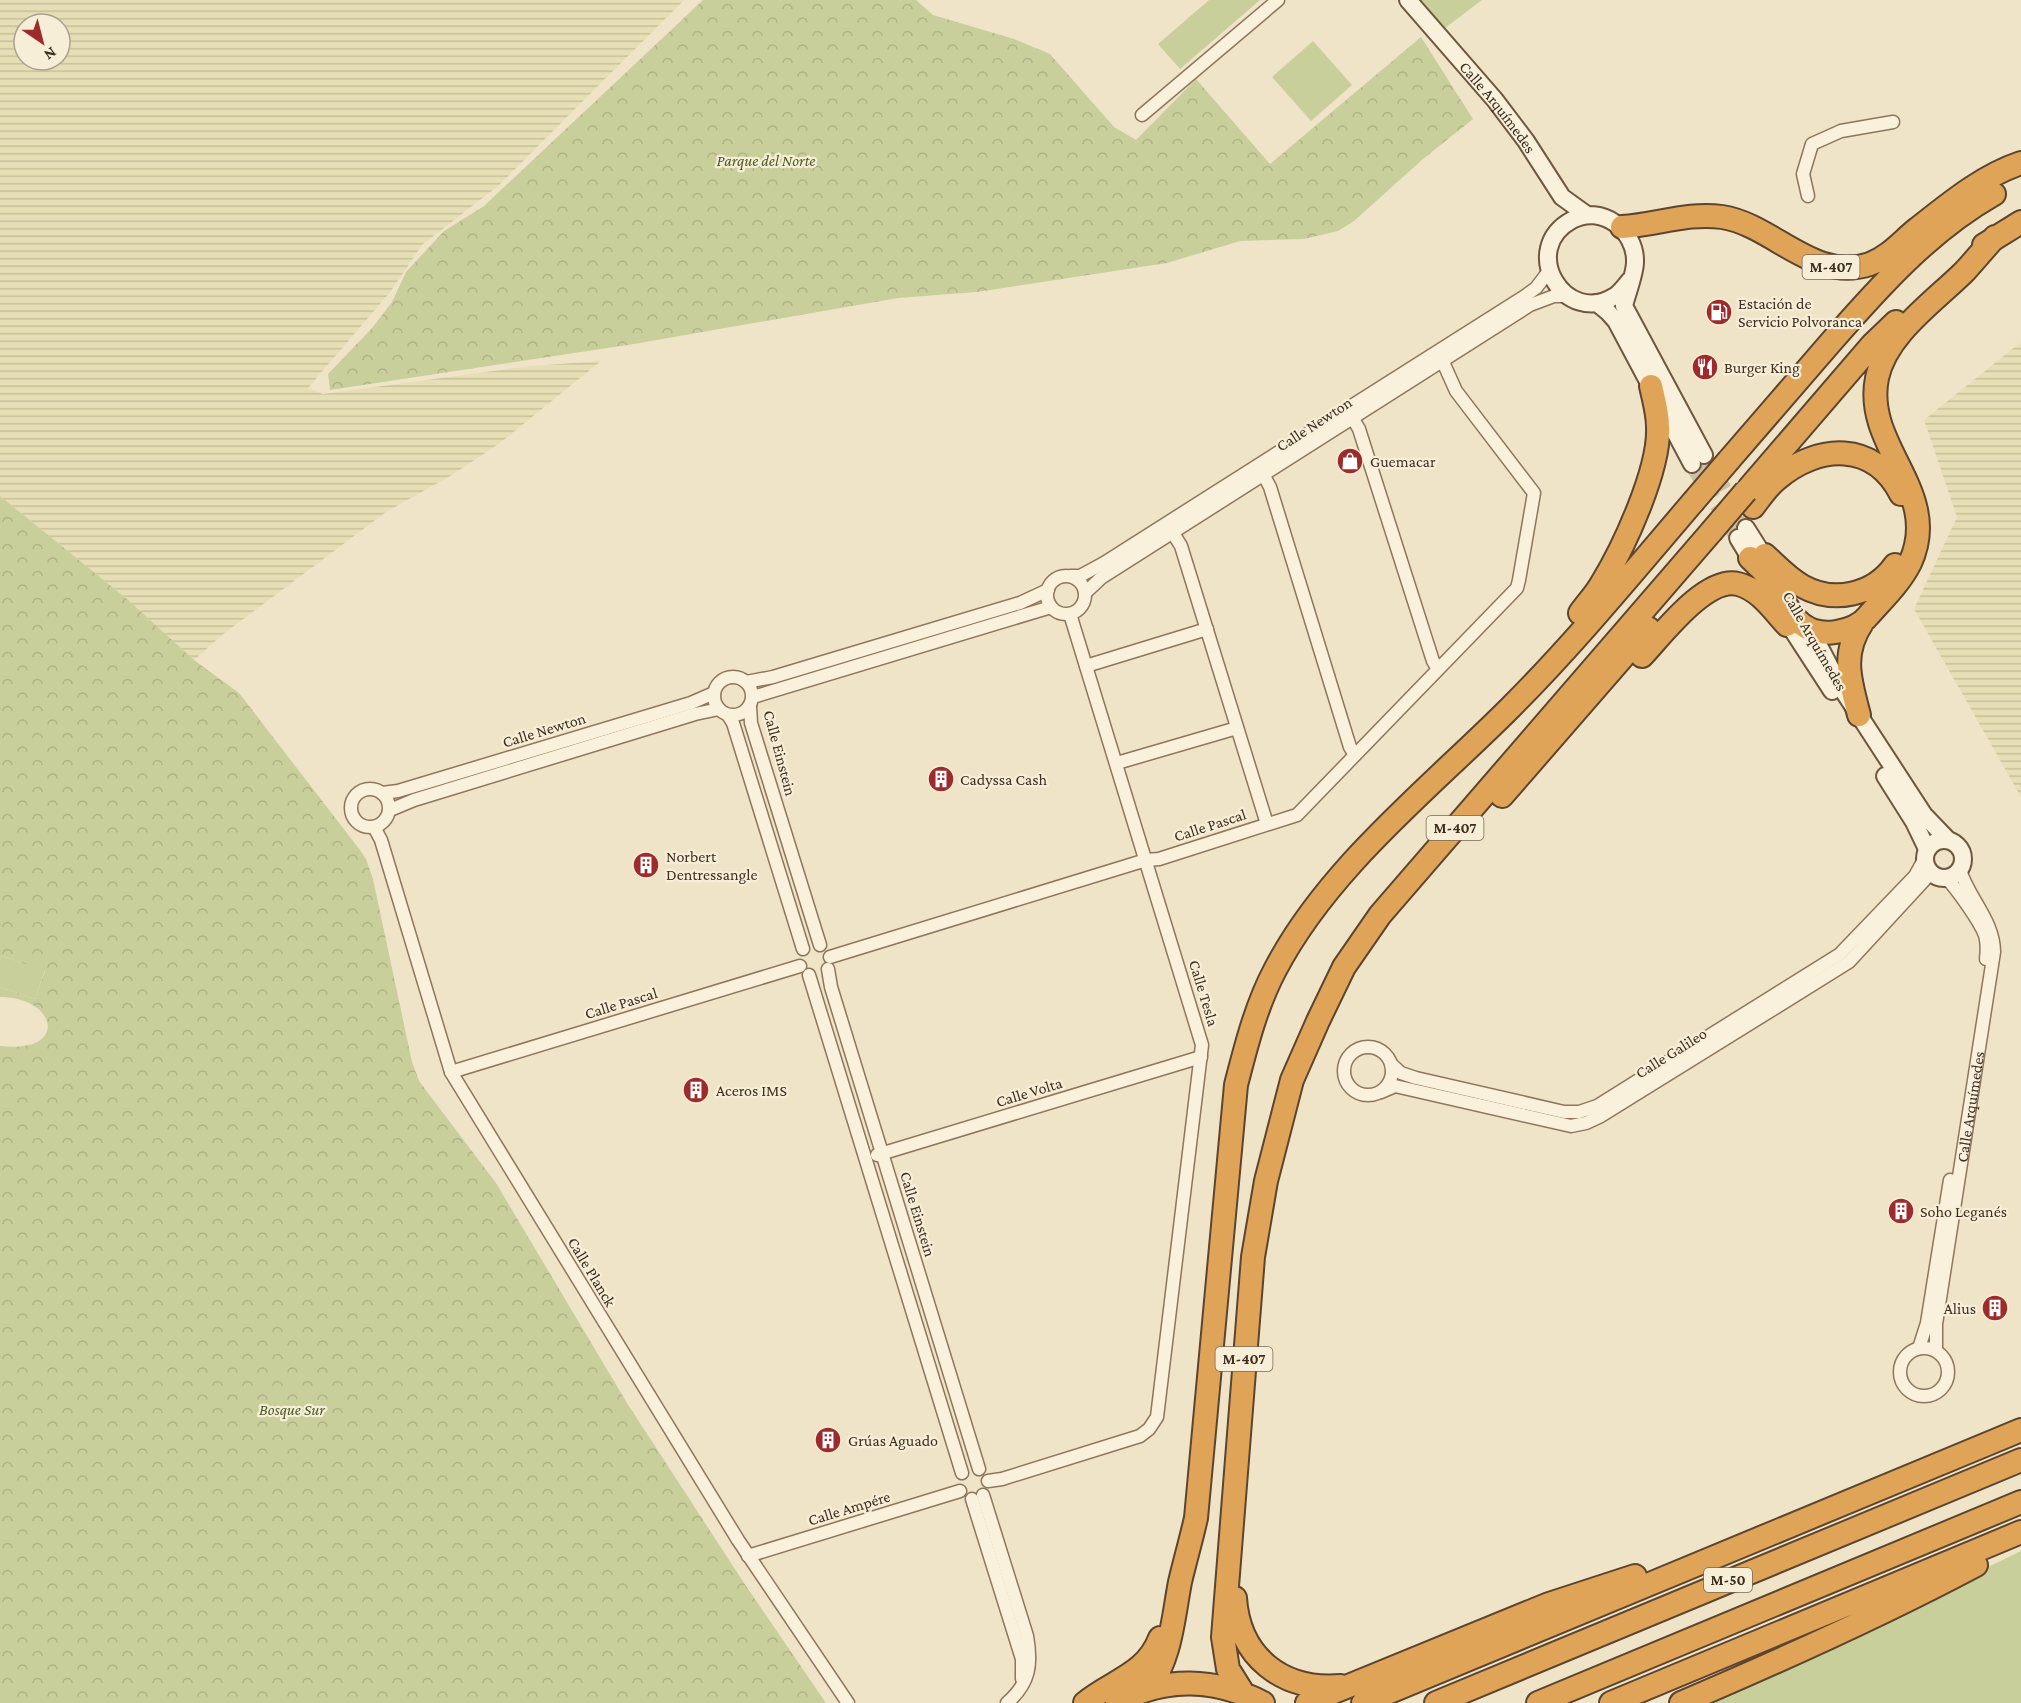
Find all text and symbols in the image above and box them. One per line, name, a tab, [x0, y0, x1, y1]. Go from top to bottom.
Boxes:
north arrow	[12, 12, 72, 72]
text: N	[41, 44, 60, 64]
street label: Calle Arquímedes	[1457, 58, 1540, 156]
park label: Parque del Norte	[717, 152, 815, 170]
road number: M-407	[1802, 255, 1860, 279]
place label: Estación de Servicio Polvoranca	[1738, 295, 1863, 330]
fuel station icon: Estación de Servicio Polvoranca	[1704, 297, 1734, 327]
restaurant icon: Burger King	[1690, 352, 1720, 382]
place label: Burger King	[1724, 359, 1800, 377]
street label: Calle Newton	[1273, 393, 1355, 455]
shop icon: Guemacar	[1335, 446, 1365, 476]
place label: Guemacar	[1370, 453, 1436, 470]
street label: Calle Arquímedes	[1779, 588, 1850, 694]
street label: Calle Einstein	[760, 708, 800, 798]
street label: Calle Newton	[500, 709, 588, 751]
building icon: Cadyssa Cash	[926, 764, 956, 794]
place label: Cadyssa Cash	[960, 771, 1047, 789]
street label: Calle Pascal	[1172, 805, 1248, 845]
road number: M-407	[1426, 816, 1484, 840]
place label: Norbert Dentressangle	[666, 848, 757, 884]
building icon: Norbert Dentressangle	[631, 850, 661, 880]
street label: Calle Tesla	[1186, 958, 1222, 1029]
street label: Calle Pascal	[583, 984, 659, 1022]
street label: Calle Galileo	[1632, 1024, 1710, 1081]
street label: Calle Arquímedes	[1953, 1050, 1987, 1163]
street label: Calle Volta	[994, 1074, 1065, 1110]
building icon: Aceros IMS	[681, 1075, 711, 1105]
place label: Aceros IMS	[716, 1082, 787, 1099]
street label: Calle Einstein	[897, 1169, 939, 1259]
building icon: Soho Leganés	[1886, 1196, 1916, 1226]
place label: Soho Leganés	[1920, 1203, 2007, 1221]
street label: Calle Planck	[565, 1234, 619, 1310]
building icon: Alius	[1980, 1293, 2010, 1323]
place label: Alius	[1944, 1300, 1976, 1317]
road number: M-407	[1216, 1347, 1272, 1371]
park label: Bosque Sur	[259, 1401, 325, 1419]
building icon: Grúas Aguado	[813, 1425, 843, 1455]
place label: Grúas Aguado	[848, 1432, 938, 1450]
street label: Calle Ampére	[806, 1487, 892, 1530]
road number: M-50	[1704, 1568, 1752, 1592]

